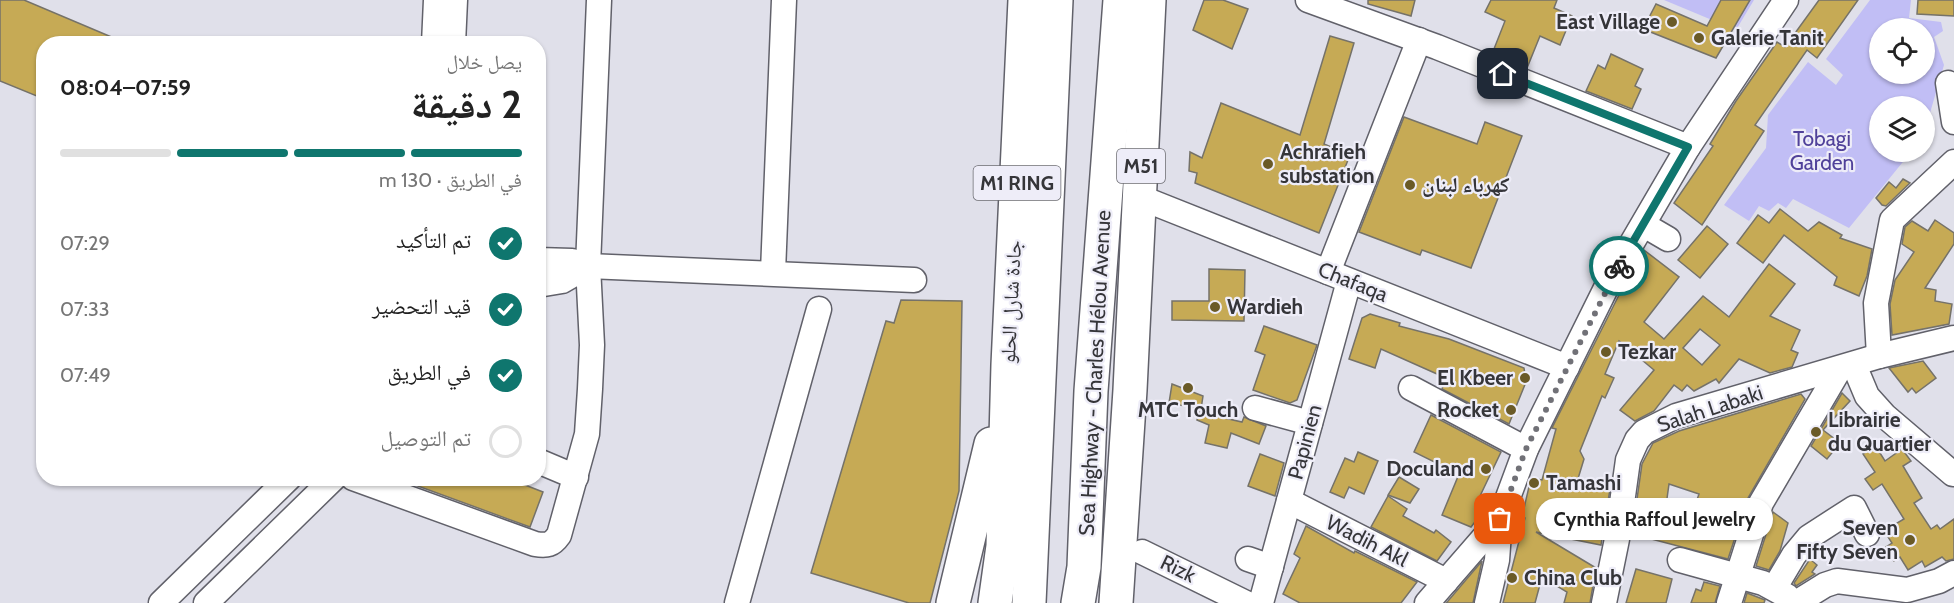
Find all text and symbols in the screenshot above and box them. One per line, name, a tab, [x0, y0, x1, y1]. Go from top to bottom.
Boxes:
place label: East Village	[1556, 9, 1660, 34]
marker: East Village	[1665, 15, 1679, 29]
map controls	[1869, 18, 1935, 162]
button: locate	[1869, 18, 1935, 84]
place label: Galerie Tanit	[1711, 25, 1824, 50]
marker: Galerie Tanit	[1692, 31, 1706, 45]
pin	[1477, 48, 1528, 99]
text: يصل خلال	[446, 50, 522, 74]
icon: home	[1486, 57, 1519, 90]
text: 07:59–08:04	[60, 74, 191, 101]
text: 2 دقيقة	[411, 80, 522, 128]
button: layers	[1869, 96, 1935, 162]
park label: Tobagi Garden	[1790, 126, 1854, 175]
place label: Achrafieh substation	[1280, 139, 1375, 188]
road number: M51	[1117, 149, 1165, 183]
marker: Achrafieh substation	[1261, 157, 1275, 171]
road number: M1 RING	[974, 166, 1060, 200]
text: في الطريق · 130 m	[379, 168, 522, 192]
place label: كهرباء لبنان	[1422, 172, 1510, 197]
marker: كهرباء لبنان	[1403, 178, 1417, 192]
street label: Sea Highway - Charles Hélou Avenue	[1073, 209, 1116, 537]
text: تم التأكيد	[396, 227, 471, 254]
icon: check	[489, 227, 522, 260]
text: 07:29	[60, 231, 110, 255]
courier	[1589, 236, 1649, 296]
street label: جادة شارل الحلو	[995, 240, 1026, 364]
icon: bike	[1603, 250, 1636, 283]
street label: Chafaqa	[1315, 256, 1392, 307]
text: قيد التحضير	[372, 293, 471, 320]
icon: check	[489, 293, 522, 326]
place label: Wardieh	[1227, 294, 1303, 319]
text: 07:33	[60, 297, 110, 321]
marker: Wardieh	[1208, 300, 1222, 314]
place label: Tezkar	[1618, 339, 1676, 364]
marker: Tezkar	[1599, 345, 1613, 359]
text: في الطريق	[387, 359, 471, 386]
icon: check	[489, 359, 522, 392]
text: 07:49	[60, 363, 111, 387]
place label: El Kbeer	[1437, 365, 1513, 390]
marker: El Kbeer	[1518, 371, 1532, 385]
street label: Salah Labaki	[1654, 380, 1766, 437]
marker: MTC Touch	[1181, 381, 1195, 395]
place label: MTC Touch	[1138, 397, 1238, 422]
place label: Rocket	[1437, 397, 1499, 422]
street label: Papinien	[1283, 402, 1327, 482]
marker: Rocket	[1504, 403, 1518, 417]
place label: Librairie du Quartier	[1828, 407, 1931, 456]
text: تم التوصيل	[381, 425, 471, 452]
marker: Librairie du Quartier	[1809, 425, 1823, 439]
place label: Doculand	[1386, 456, 1474, 481]
marker: Doculand	[1479, 462, 1493, 476]
place label: Tamashi	[1546, 470, 1621, 495]
marker: Tamashi	[1527, 476, 1541, 490]
pin	[1474, 493, 1525, 544]
callout: Cynthia Raffoul Jewelry	[1536, 498, 1773, 540]
icon: bag	[1483, 502, 1516, 535]
text: Cynthia Raffoul Jewelry	[1554, 507, 1755, 531]
street label: Wadih Akl	[1322, 509, 1412, 572]
place label: Seven Fifty Seven	[1796, 515, 1898, 564]
marker: Seven Fifty Seven	[1903, 533, 1917, 547]
street label: Rizk	[1156, 549, 1201, 588]
place label: China Club	[1524, 565, 1622, 590]
marker: China Club	[1505, 571, 1519, 585]

